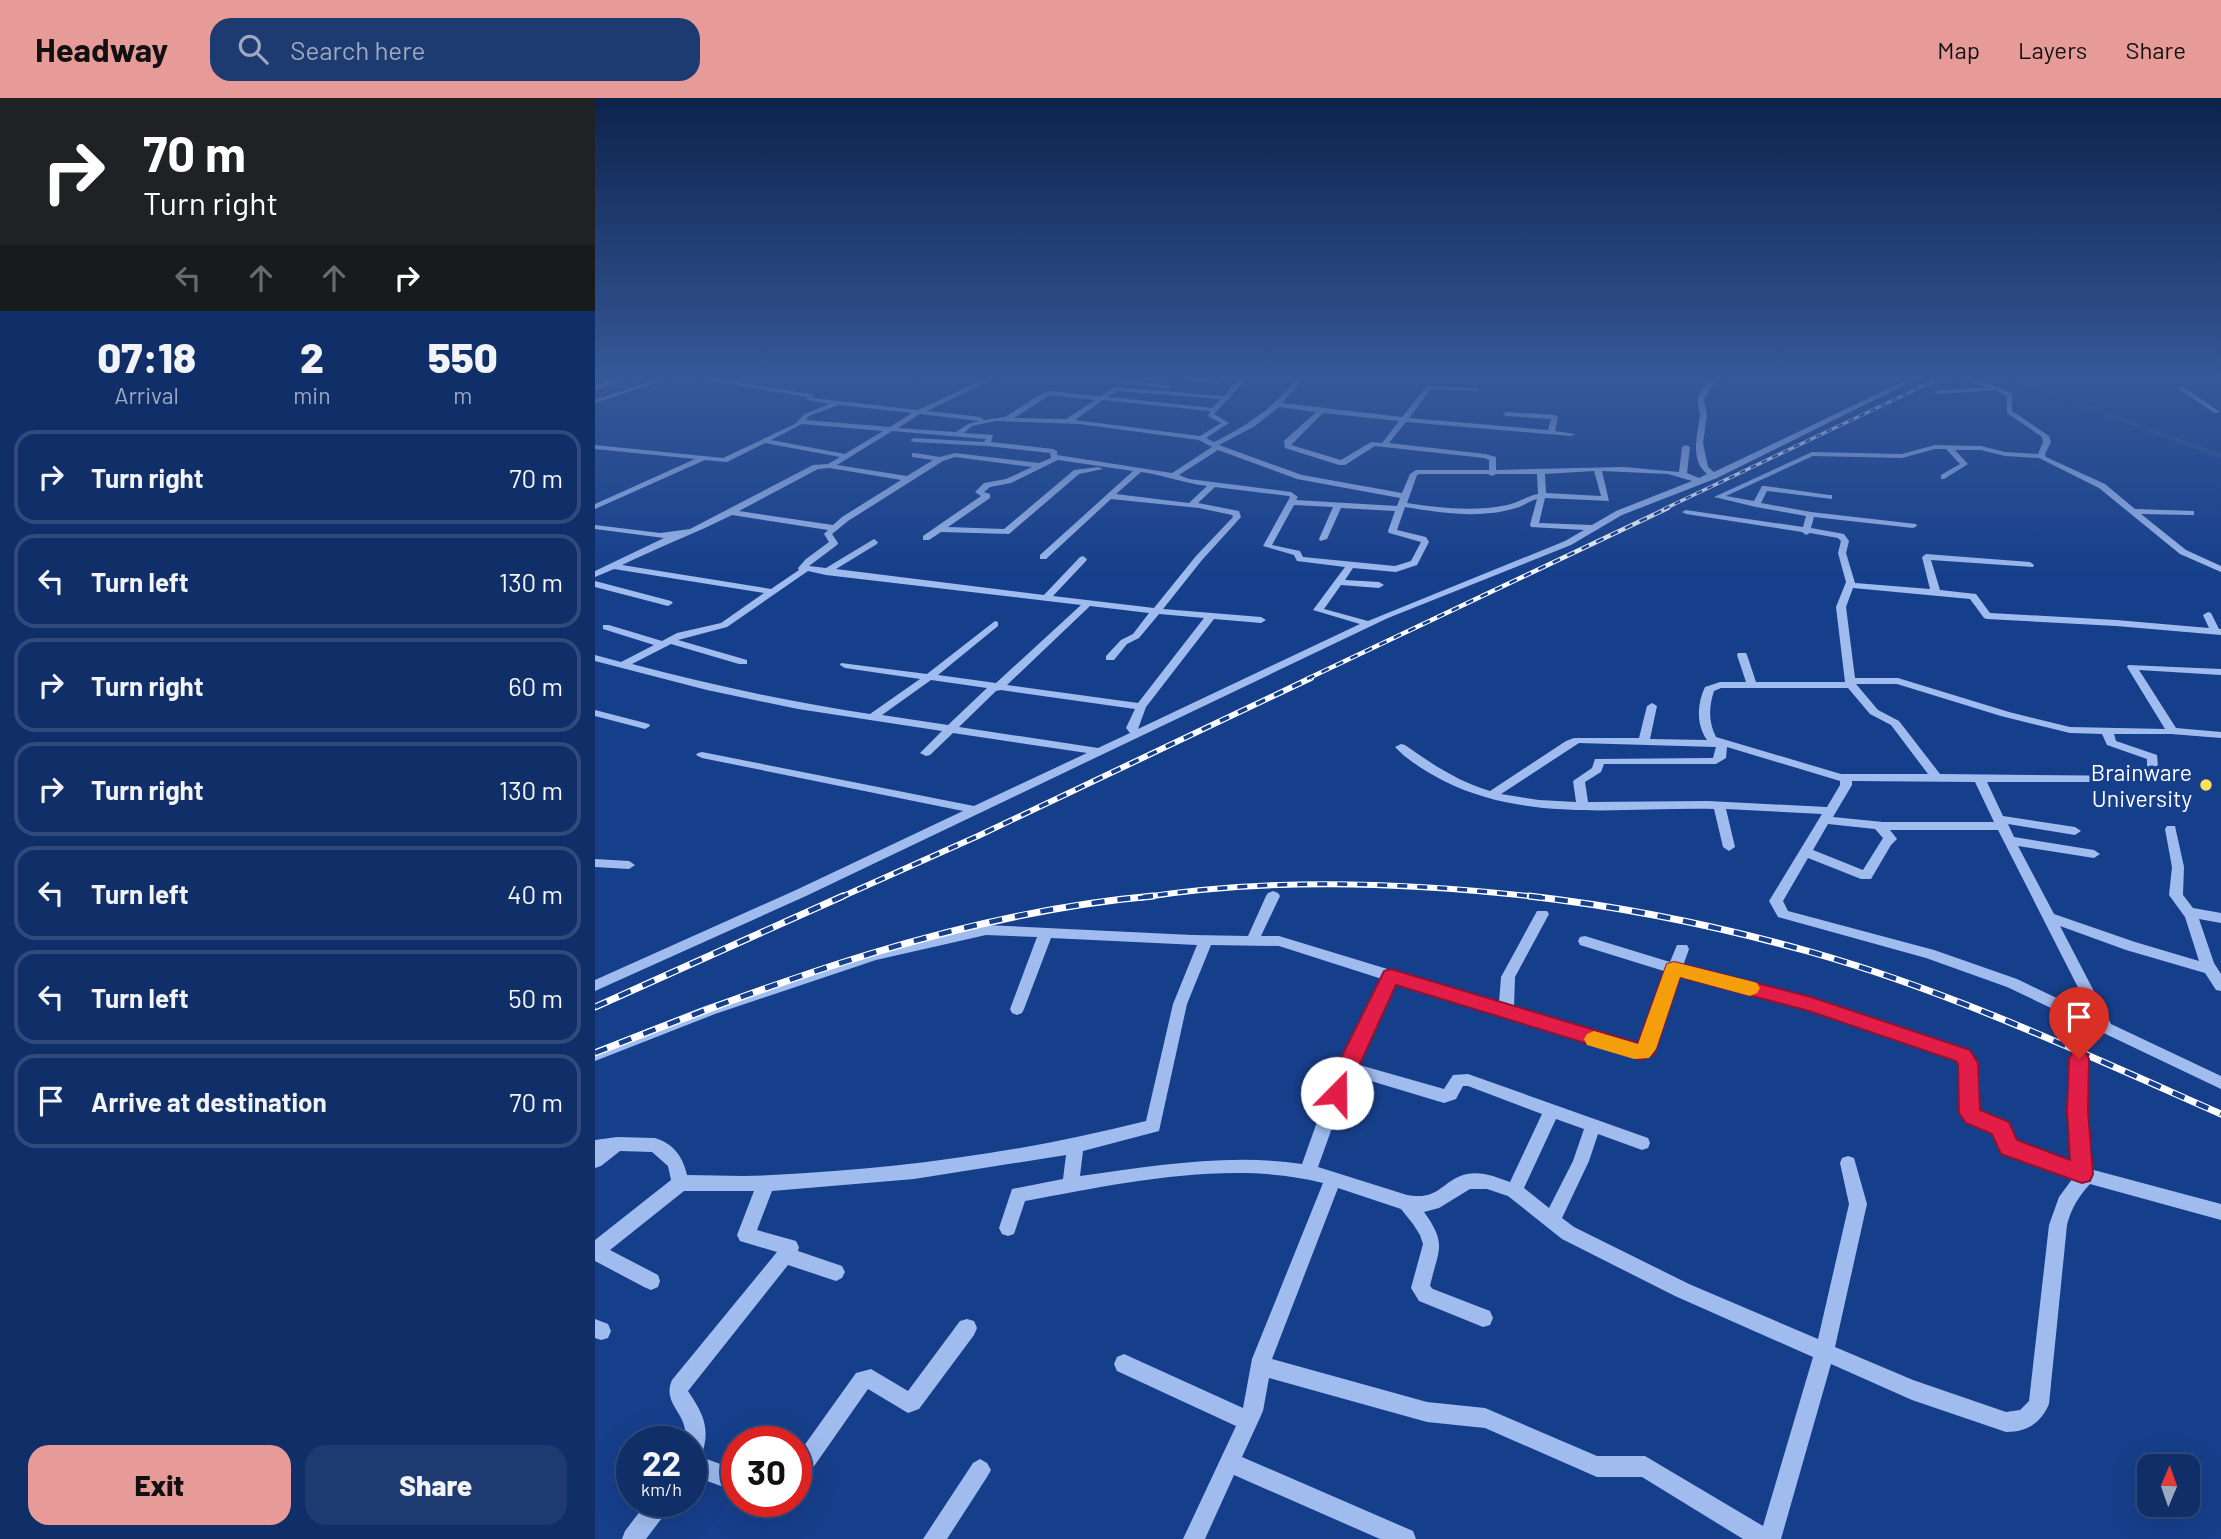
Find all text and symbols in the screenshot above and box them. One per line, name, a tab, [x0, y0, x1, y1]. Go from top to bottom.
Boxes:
search box	[210, 18, 700, 81]
text: Headway	[35, 29, 168, 69]
icon: search	[234, 30, 272, 68]
text: Search here	[290, 34, 425, 65]
text: Map	[1937, 35, 1980, 64]
text: Layers	[2018, 35, 2087, 64]
text: Share	[2125, 35, 2186, 64]
text: 70 m	[143, 123, 246, 182]
icon: right	[28, 126, 119, 217]
text: Turn right	[143, 183, 278, 221]
icon: left	[169, 259, 207, 297]
icon: ahead	[242, 259, 280, 297]
icon: ahead	[315, 259, 353, 297]
icon: right	[388, 259, 426, 297]
text: 07:18	[97, 331, 196, 381]
text: 2	[300, 331, 324, 381]
text: 550	[428, 331, 498, 381]
text: Arrival	[114, 381, 179, 409]
text: min	[293, 381, 331, 409]
text: m	[453, 381, 472, 409]
icon: right	[32, 458, 70, 496]
text: Turn right	[91, 462, 204, 493]
text: 70 m	[509, 462, 563, 493]
icon: left	[32, 562, 70, 600]
text: Turn left	[91, 566, 189, 597]
text: 130 m	[499, 566, 563, 597]
icon: right	[32, 666, 70, 704]
text: Turn right	[91, 670, 204, 701]
text: 60 m	[508, 670, 563, 701]
place label: Brainware University	[2091, 758, 2192, 812]
icon: right	[32, 770, 70, 808]
text: Turn right	[91, 774, 204, 805]
text: 130 m	[499, 774, 563, 805]
marker: Brainware University	[2198, 777, 2214, 793]
icon: left	[32, 874, 70, 912]
text: Turn left	[91, 878, 189, 909]
text: 40 m	[507, 878, 563, 909]
icon: left	[32, 978, 70, 1016]
text: Turn left	[91, 982, 189, 1013]
text: 50 m	[508, 982, 563, 1013]
pin	[2049, 987, 2109, 1059]
icon: arrive	[2060, 998, 2098, 1036]
position arrow	[1300, 1056, 1374, 1130]
icon: arrive	[32, 1082, 70, 1120]
text: Arrive at destination	[91, 1086, 327, 1117]
text: 70 m	[509, 1086, 563, 1117]
speed limit sign: 30	[721, 1426, 812, 1517]
text: 22	[642, 1441, 681, 1483]
button: Exit	[28, 1445, 291, 1525]
button: Share	[305, 1445, 567, 1525]
north arrow	[2137, 1454, 2200, 1517]
map controls	[2137, 1454, 2200, 1517]
text: km/h	[641, 1478, 682, 1500]

